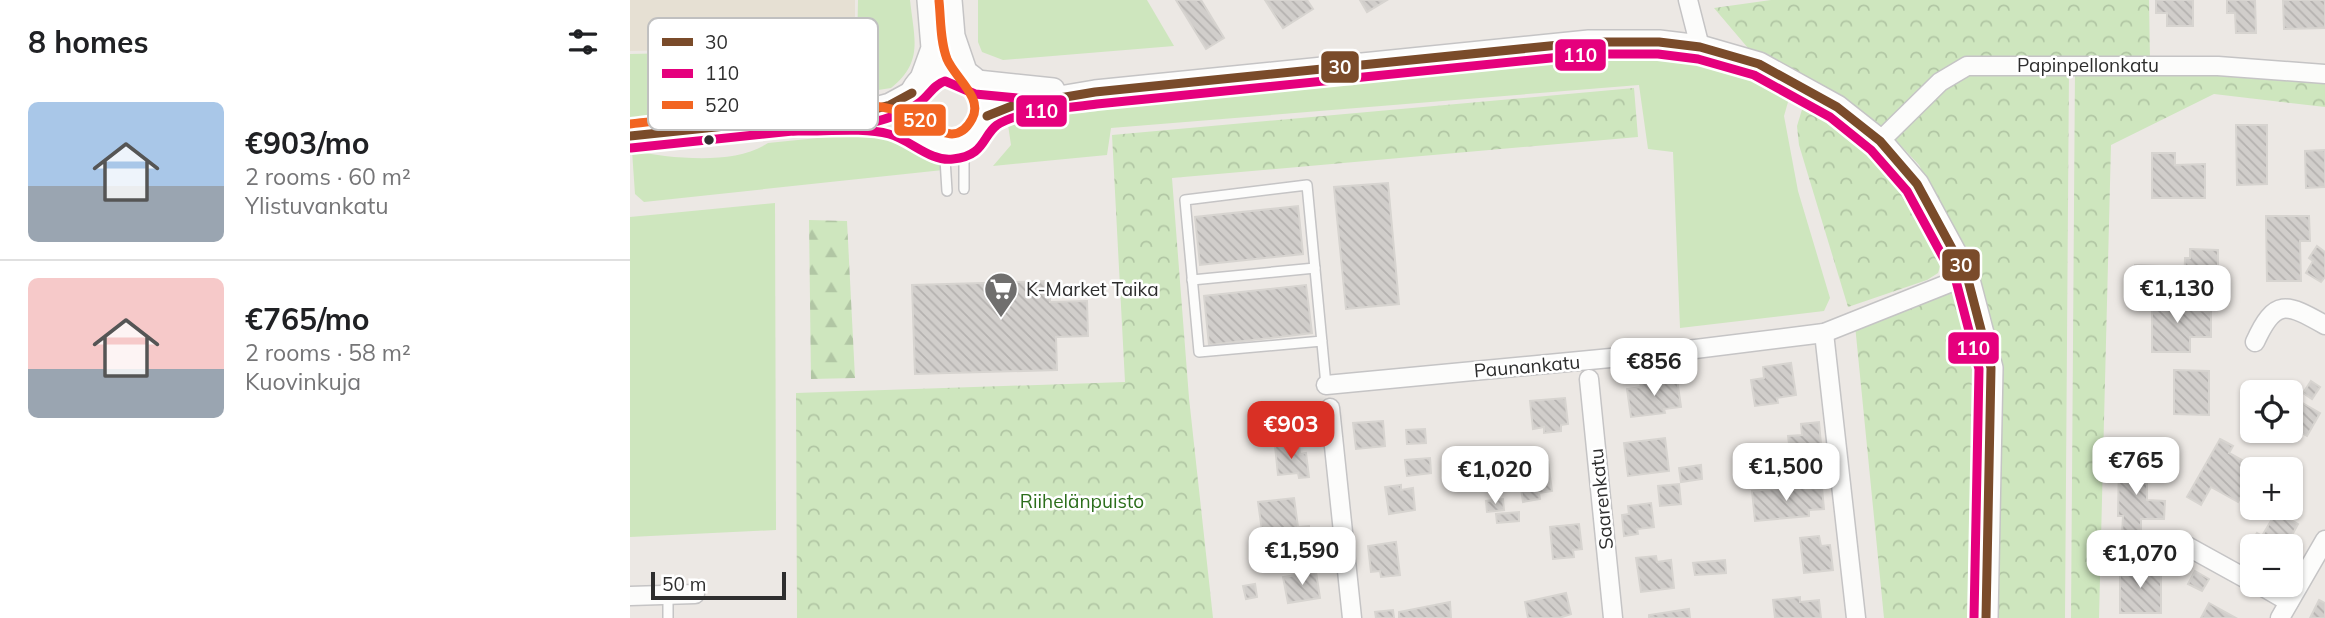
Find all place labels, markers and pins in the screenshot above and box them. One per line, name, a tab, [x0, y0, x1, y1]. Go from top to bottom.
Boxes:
unlabelled marker	[702, 133, 716, 147]
pin: €1,130	[2120, 266, 2234, 325]
supermarket icon: K-Market Taika	[982, 270, 1020, 319]
place label: K-Market Taika	[1026, 277, 1159, 301]
pin: €856	[1613, 338, 1695, 398]
pin: €903	[1250, 402, 1332, 461]
pin: €765	[2095, 438, 2177, 497]
pin: €1,500	[1729, 444, 1843, 503]
pin: €1,020	[1438, 447, 1552, 506]
pin: €1,590	[1245, 528, 1359, 587]
pin: €1,070	[2083, 530, 2197, 590]

